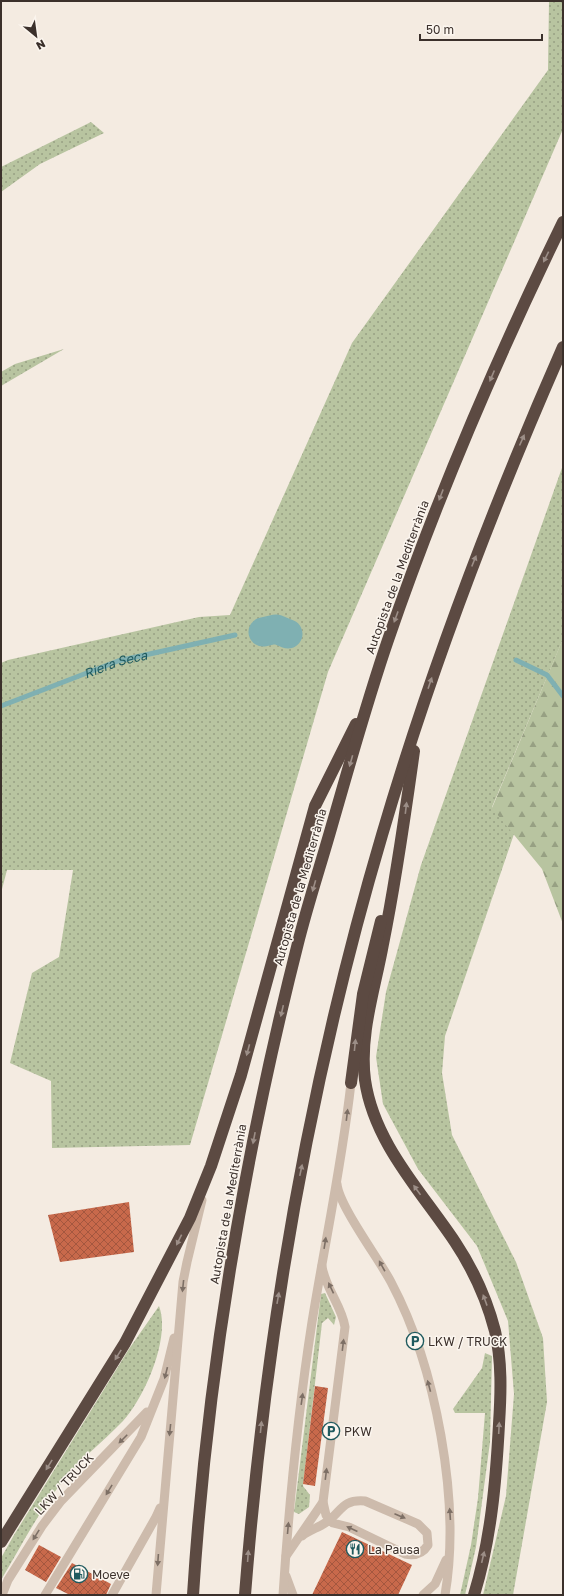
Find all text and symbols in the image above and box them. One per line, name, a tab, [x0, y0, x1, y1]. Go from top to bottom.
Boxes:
north arrow	[16, 16, 56, 56]
scale bar	[420, 16, 542, 42]
text: 50 m	[426, 22, 454, 37]
text: N	[34, 37, 48, 53]
one-way arrow	[543, 251, 549, 263]
one-way arrow	[489, 370, 495, 382]
one-way arrow	[519, 434, 525, 446]
one-way arrow	[438, 490, 444, 502]
street label: Autopista de la Mediterrània	[362, 498, 432, 656]
one-way arrow	[471, 554, 477, 566]
one-way arrow	[393, 611, 399, 623]
water label: Riera Seca	[81, 647, 149, 681]
one-way arrow	[427, 677, 433, 689]
one-way arrow	[348, 755, 354, 767]
one-way arrow	[403, 802, 409, 814]
street label: Autopista de la Mediterrània	[270, 807, 330, 967]
one-way arrow	[311, 879, 317, 892]
one-way arrow	[278, 1005, 284, 1018]
one-way arrow	[352, 1039, 358, 1051]
one-way arrow	[244, 1043, 250, 1056]
one-way arrow	[344, 1109, 350, 1121]
street label: Autopista de la Mediterrània	[206, 1123, 250, 1285]
one-way arrow	[251, 1132, 257, 1145]
one-way arrow	[298, 1164, 304, 1176]
one-way arrow	[413, 1185, 421, 1195]
one-way arrow	[176, 1235, 182, 1246]
one-way arrow	[322, 1237, 328, 1249]
one-way arrow	[379, 1260, 386, 1271]
one-way arrow	[180, 1280, 186, 1292]
one-way arrow	[328, 1283, 334, 1294]
one-way arrow	[275, 1292, 281, 1304]
one-way arrow	[481, 1294, 487, 1306]
parking icon: LKW / TRUCK	[405, 1331, 425, 1351]
place label: LKW / TRUCK	[428, 1334, 507, 1349]
one-way arrow	[340, 1339, 346, 1351]
one-way arrow	[114, 1349, 121, 1361]
one-way arrow	[162, 1367, 168, 1379]
one-way arrow	[426, 1380, 432, 1392]
one-way arrow	[299, 1393, 305, 1405]
one-way arrow	[258, 1421, 264, 1433]
parking icon: PKW	[321, 1421, 341, 1441]
one-way arrow	[496, 1421, 502, 1434]
one-way arrow	[167, 1424, 173, 1436]
place label: PKW	[344, 1424, 372, 1439]
one-way arrow	[118, 1434, 128, 1444]
street label: LKW / TRUCK	[32, 1450, 96, 1518]
one-way arrow	[45, 1459, 52, 1471]
one-way arrow	[323, 1468, 329, 1480]
one-way arrow	[106, 1484, 113, 1495]
one-way arrow	[446, 1508, 453, 1520]
one-way arrow	[395, 1514, 407, 1520]
one-way arrow	[285, 1522, 291, 1534]
one-way arrow	[347, 1526, 358, 1532]
one-way arrow	[33, 1529, 40, 1541]
restaurant icon: La Pausa	[345, 1539, 365, 1559]
place label: La Pausa	[368, 1542, 420, 1557]
one-way arrow	[245, 1550, 252, 1562]
one-way arrow	[481, 1551, 487, 1563]
one-way arrow	[155, 1554, 162, 1566]
fuel station icon: Moeve	[69, 1564, 89, 1584]
place label: Moeve	[92, 1567, 130, 1582]

